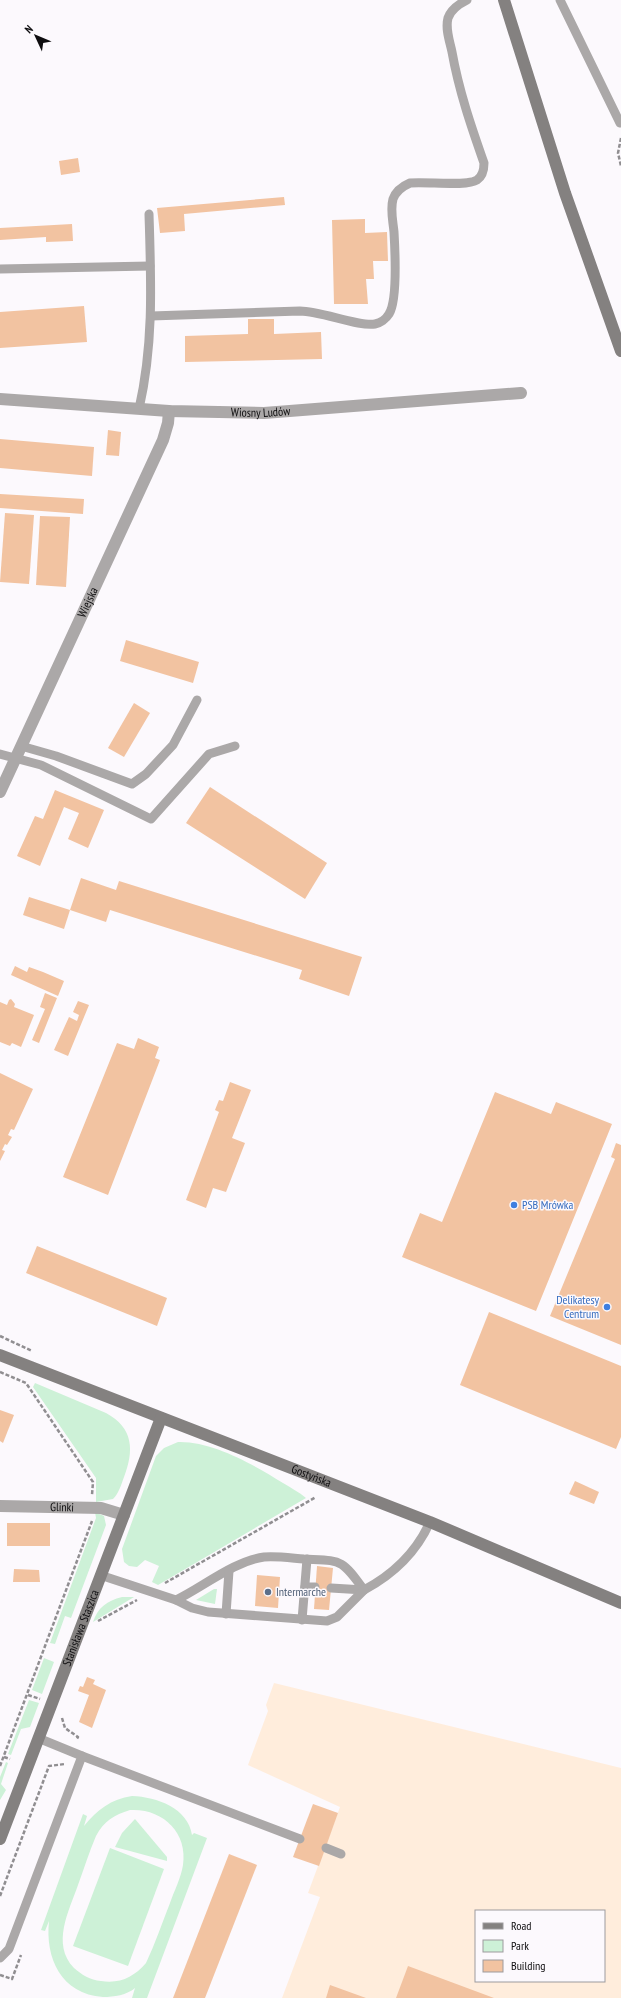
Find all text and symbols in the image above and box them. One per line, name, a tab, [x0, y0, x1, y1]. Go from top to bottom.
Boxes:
north arrow	[16, 16, 56, 56]
text: N	[22, 22, 36, 36]
street label: Wiosny Ludów	[231, 403, 292, 420]
street label: Wiejska	[74, 584, 101, 620]
place label: PSB Mrówka	[522, 1197, 573, 1212]
marker: PSB Mrówka	[509, 1200, 519, 1210]
place label: Delikatesy Centrum	[556, 1292, 599, 1321]
marker: Delikatesy Centrum	[602, 1302, 612, 1312]
street label: Gostyńska	[289, 1461, 334, 1490]
street label: Glinki	[50, 1499, 74, 1514]
place label: Intermarche	[276, 1584, 326, 1599]
street label: Stanisława Staszica	[59, 1587, 102, 1668]
marker: Intermarche	[263, 1587, 273, 1597]
legend	[475, 1910, 605, 1982]
text: Road	[511, 1918, 531, 1933]
text: Park	[511, 1938, 529, 1953]
text: Building	[511, 1958, 546, 1973]

